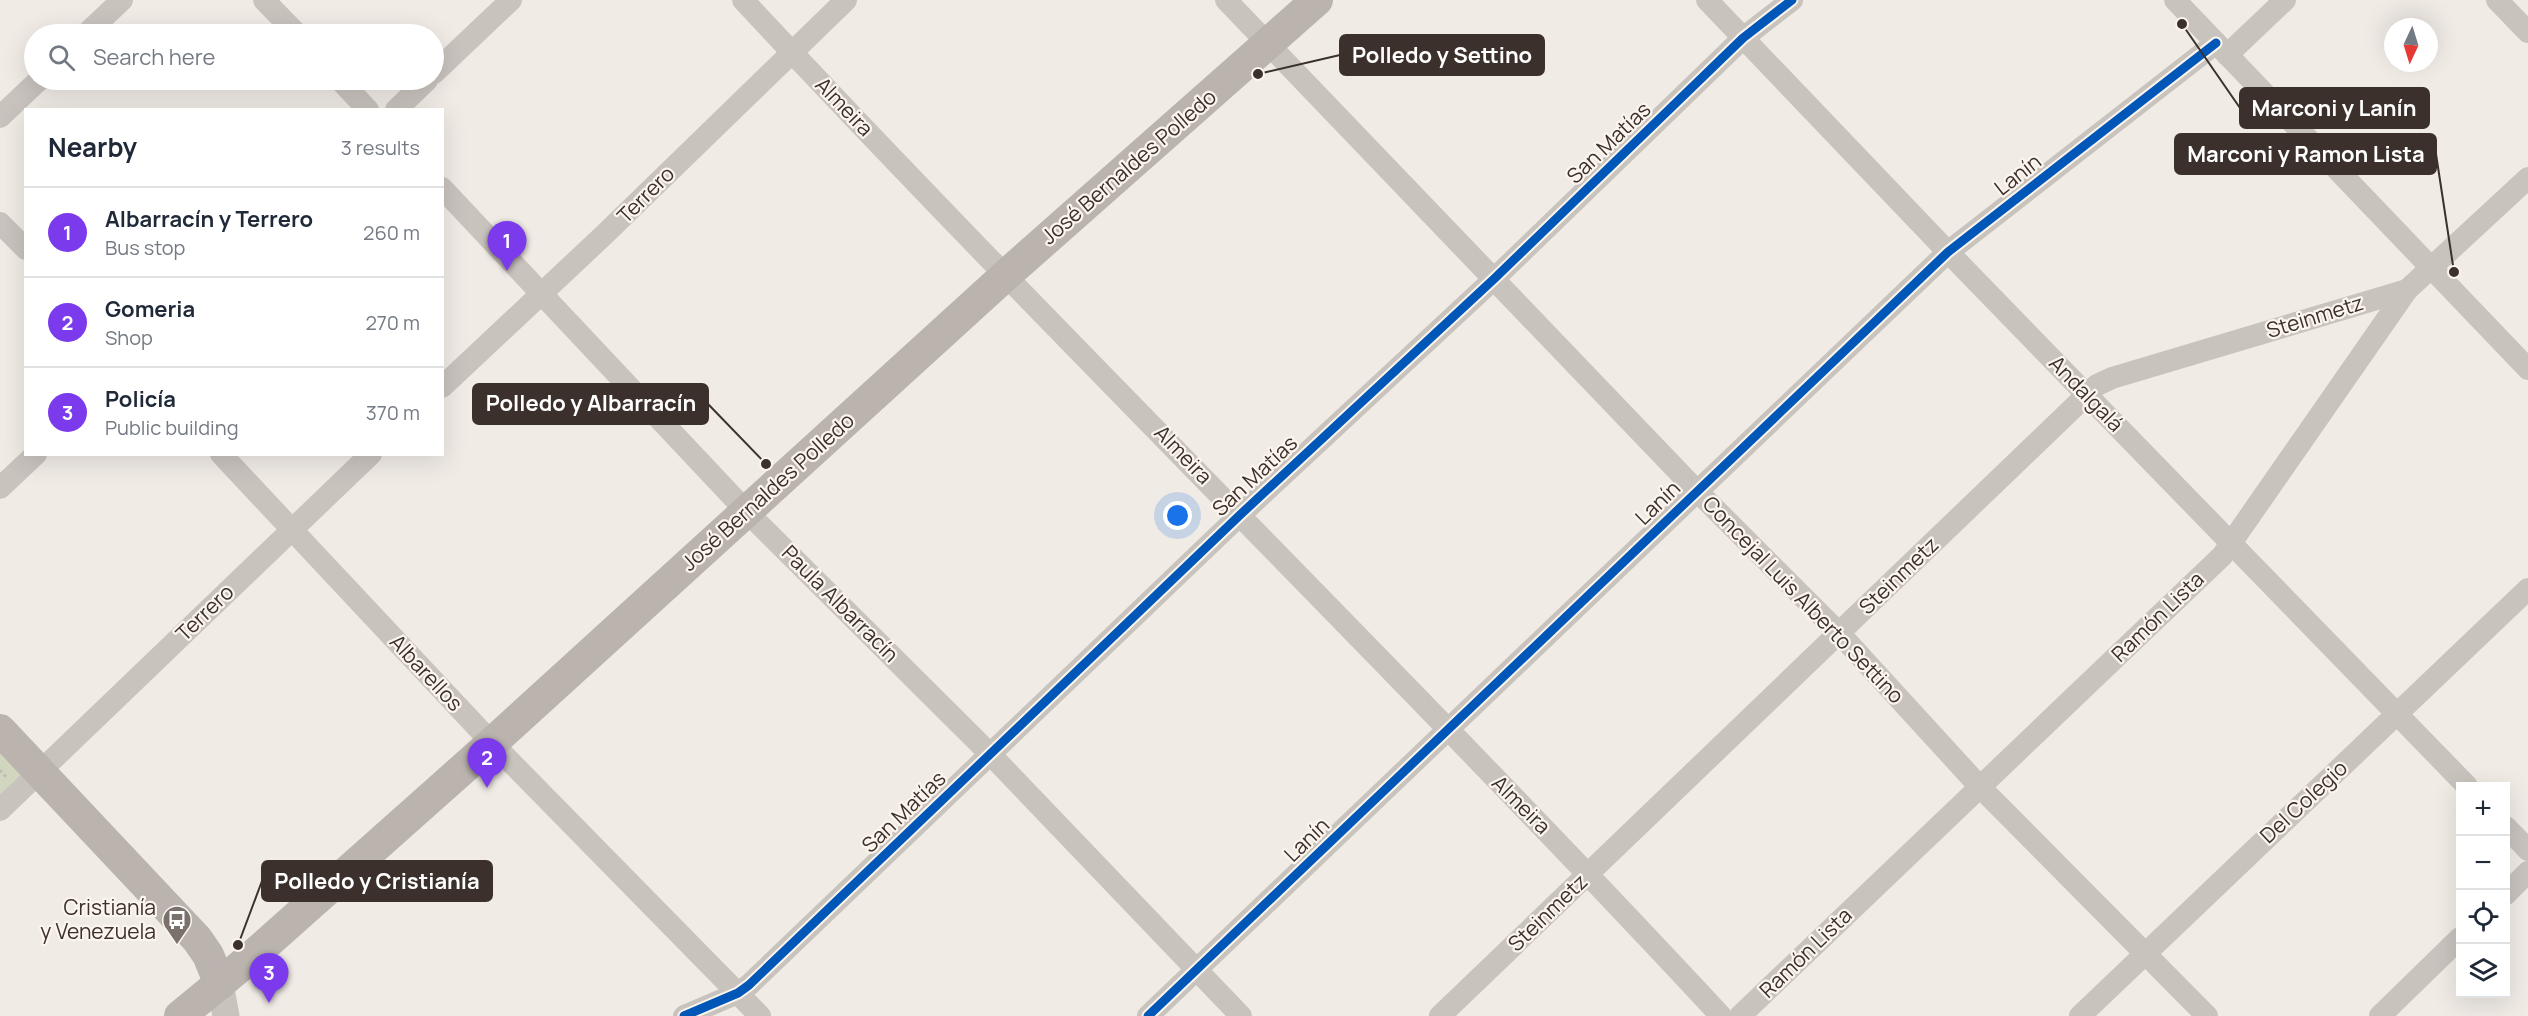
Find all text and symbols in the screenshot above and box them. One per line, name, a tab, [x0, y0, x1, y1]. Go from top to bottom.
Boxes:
north arrow	[2384, 18, 2438, 72]
search box	[24, 24, 444, 90]
callout: Polledo y Settino	[1340, 35, 1544, 75]
text: Polledo y Settino	[1352, 40, 1532, 70]
icon: search	[45, 41, 78, 74]
text: Search here	[93, 42, 215, 72]
street label: Almeira	[810, 71, 880, 142]
street label: José Bernaldes Polledo	[1035, 82, 1222, 250]
callout: Marconi y Lanín	[2240, 88, 2429, 128]
text: Marconi y Lanín	[2251, 93, 2417, 123]
street label: San Matías	[1560, 95, 1656, 189]
text: Nearby	[48, 129, 137, 165]
text: 3 results	[341, 134, 420, 161]
callout: Marconi y Ramon Lista	[2175, 134, 2436, 174]
text: Marconi y Ramon Lista	[2187, 139, 2425, 169]
street label: Lanín	[1988, 147, 2047, 201]
street label: Terrero	[611, 160, 680, 229]
text: Albarracín y Terrero	[105, 204, 313, 234]
text: 1	[63, 219, 72, 246]
text: 260 m	[363, 219, 420, 246]
pin: 1	[488, 222, 526, 271]
text: Bus stop	[105, 234, 185, 261]
street label: Steinmetz	[2263, 288, 2367, 344]
text: Gomeria	[105, 294, 195, 324]
text: 2	[62, 309, 73, 336]
text: 270 m	[365, 309, 420, 336]
text: Shop	[105, 324, 153, 351]
street label: Andalgalá	[2044, 349, 2130, 437]
text: Policía	[105, 384, 176, 414]
callout: Polledo y Albarracín	[473, 384, 708, 424]
text: Polledo y Albarracín	[486, 388, 696, 418]
text: 3	[62, 399, 73, 426]
text: 370 m	[366, 399, 420, 426]
street label: José Bernaldes Polledo	[675, 406, 860, 576]
text: Public building	[105, 414, 239, 441]
street label: Almeira	[1149, 419, 1219, 490]
street label: San Matías	[1206, 429, 1303, 522]
street label: Lanín	[1629, 474, 1686, 530]
street label: Concejal Luis Alberto Settino	[1697, 489, 1910, 709]
your location	[1163, 501, 1192, 530]
street label: Steinmetz	[1853, 530, 1944, 620]
street label: Paula Albarracín	[776, 539, 905, 668]
street label: Ramón Lista	[2105, 565, 2210, 667]
street label: Terrero	[169, 578, 239, 647]
street label: Albarellos	[384, 628, 469, 717]
pin: 2	[468, 738, 506, 788]
street label: Del Colegio	[2254, 754, 2353, 849]
street label: San Matías	[855, 764, 951, 858]
street label: Almeira	[1486, 769, 1557, 840]
map controls	[2456, 782, 2510, 998]
button: +	[2456, 782, 2510, 836]
street label: Lanín	[1278, 811, 1335, 867]
button: −	[2456, 836, 2510, 890]
callout: Polledo y Cristianía	[262, 861, 492, 901]
text: Polledo y Cristianía	[274, 866, 480, 896]
street label: Steinmetz	[1502, 867, 1593, 957]
button: locate	[2456, 890, 2510, 944]
place label: Cristianía y Venezuela	[40, 893, 156, 945]
street label: Ramón Lista	[1753, 901, 1858, 1003]
bus stop icon: Cristianía y Venezuela	[161, 904, 193, 946]
button: layers	[2456, 944, 2510, 998]
pin: 3	[250, 954, 288, 1003]

